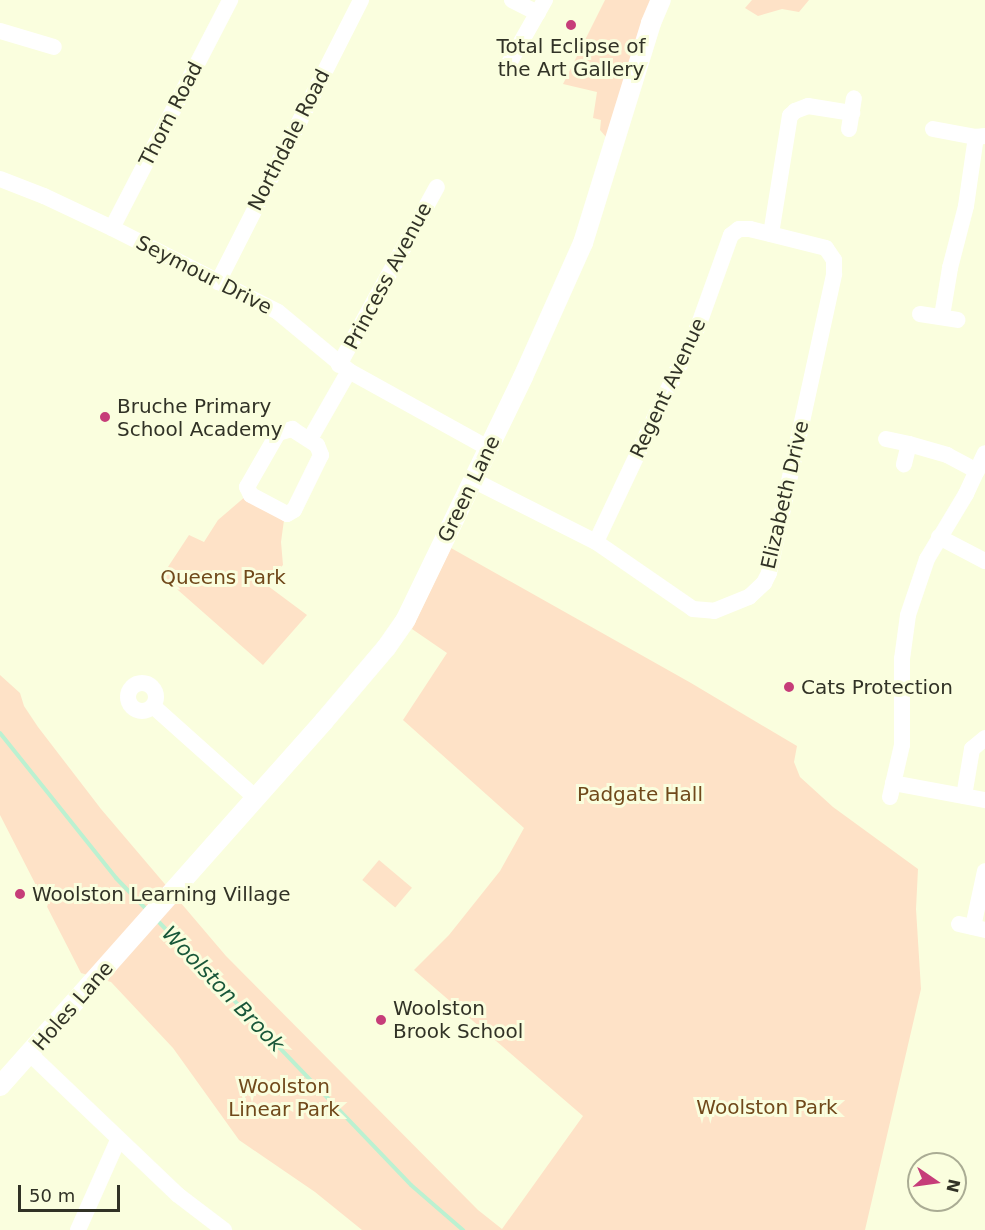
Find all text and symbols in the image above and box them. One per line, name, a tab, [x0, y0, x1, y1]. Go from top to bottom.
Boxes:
marker: Total Eclipse of the Art Gallery	[564, 18, 578, 32]
place label: Total Eclipse of the Art Gallery	[497, 35, 645, 82]
street label: Thorn Road	[134, 58, 208, 170]
street label: Northdale Road	[243, 65, 335, 215]
street label: Princess Avenue	[339, 198, 437, 354]
street label: Seymour Drive	[132, 230, 276, 320]
street label: Regent Avenue	[625, 314, 711, 462]
place label: Bruche Primary School Academy	[117, 394, 283, 441]
marker: Bruche Primary School Academy	[98, 410, 112, 424]
street label: Elizabeth Drive	[756, 418, 814, 572]
street label: Green Lane	[433, 432, 505, 546]
park label: Queens Park	[160, 565, 286, 589]
place label: Cats Protection	[801, 675, 953, 699]
marker: Cats Protection	[782, 680, 796, 694]
park label: Padgate Hall	[577, 782, 703, 806]
place label: Woolston Learning Village	[32, 882, 291, 906]
marker: Woolston Learning Village	[13, 887, 27, 901]
water label: Woolston Brook	[157, 921, 289, 1057]
street label: Holes Lane	[28, 957, 118, 1055]
place label: Woolston Brook School	[393, 996, 523, 1043]
marker: Woolston Brook School	[374, 1013, 388, 1027]
park label: Woolston Linear Park	[228, 1074, 340, 1121]
park label: Woolston Park	[696, 1095, 838, 1119]
north arrow	[907, 1152, 967, 1212]
scale bar	[21, 1173, 123, 1211]
text: N	[942, 1177, 964, 1194]
text: 50 m	[29, 1185, 75, 1206]

